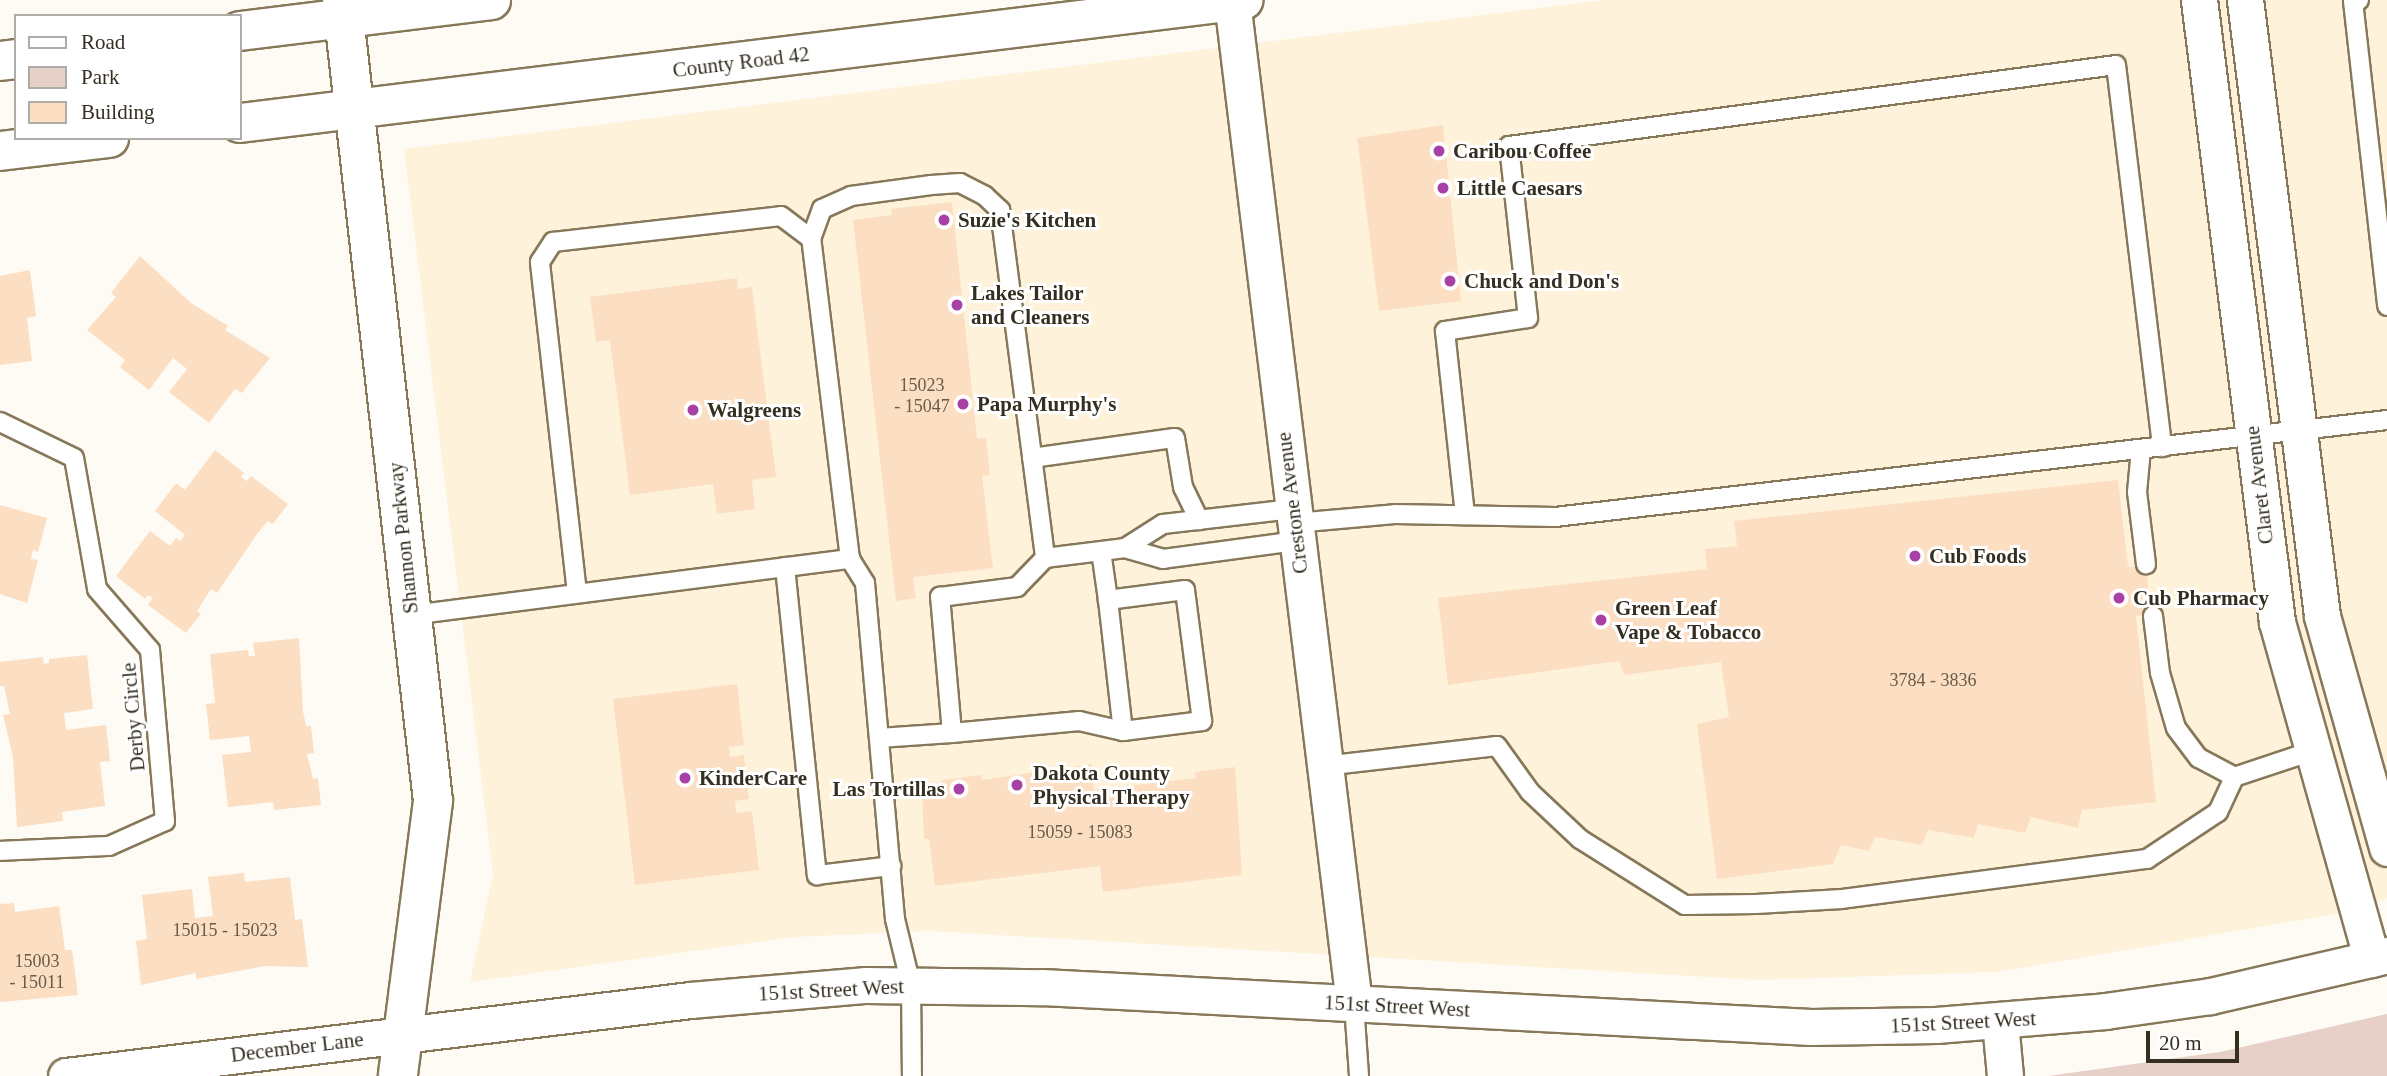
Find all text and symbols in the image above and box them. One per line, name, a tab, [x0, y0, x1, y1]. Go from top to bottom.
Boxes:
legend	[14, 14, 242, 140]
text: Road	[81, 30, 125, 54]
street label: County Road 42	[671, 41, 811, 83]
text: Park	[81, 65, 120, 89]
text: Building	[81, 100, 155, 124]
place label: Caribou Coffee	[1453, 138, 1591, 164]
marker: Caribou Coffee	[1431, 143, 1447, 159]
place label: Little Caesars	[1457, 175, 1582, 201]
marker: Little Caesars	[1435, 180, 1451, 196]
place label: Suzie's Kitchen	[958, 207, 1096, 233]
marker: Suzie's Kitchen	[936, 212, 952, 228]
place label: Chuck and Don's	[1464, 268, 1619, 294]
marker: Chuck and Don's	[1442, 273, 1458, 289]
place label: Lakes Tailor and Cleaners	[971, 280, 1089, 330]
marker: Lakes Tailor and Cleaners	[949, 297, 965, 313]
house number: 15023 - 15047	[894, 375, 950, 418]
place label: Papa Murphy's	[977, 391, 1116, 417]
marker: Papa Murphy's	[955, 396, 971, 412]
place label: Walgreens	[707, 397, 801, 423]
marker: Walgreens	[685, 402, 701, 418]
street label: Claret Avenue	[2239, 424, 2279, 546]
street label: Crestone Avenue	[1271, 430, 1313, 576]
street label: Shannon Parkway	[383, 461, 423, 615]
place label: Cub Foods	[1929, 543, 2026, 569]
marker: Cub Foods	[1907, 548, 1923, 564]
place label: Cub Pharmacy	[2133, 585, 2269, 611]
marker: Cub Pharmacy	[2111, 590, 2127, 606]
place label: Green Leaf Vape & Tobacco	[1615, 595, 1762, 645]
marker: Green Leaf Vape & Tobacco	[1593, 612, 1609, 628]
street label: Derby Circle	[116, 662, 150, 772]
house number: 3784 - 3836	[1890, 669, 1976, 691]
place label: Dakota County Physical Therapy	[1033, 760, 1190, 810]
place label: KinderCare	[699, 765, 807, 791]
marker: KinderCare	[677, 770, 693, 786]
marker: Dakota County Physical Therapy	[1007, 775, 1027, 795]
place label: Las Tortillas	[832, 776, 945, 802]
marker: Las Tortillas	[951, 781, 967, 797]
house number: 15059 - 15083	[1028, 821, 1132, 843]
house number: 15015 - 15023	[173, 919, 277, 941]
house number: 15003 - 15011	[10, 951, 64, 993]
street label: 151st Street West	[757, 974, 905, 1006]
street label: 151st Street West	[1323, 990, 1471, 1022]
street label: 151st Street West	[1889, 1006, 2037, 1038]
scale bar	[2149, 1016, 2242, 1060]
street label: December Lane	[229, 1026, 365, 1068]
text: 20 m	[2159, 1031, 2202, 1055]

